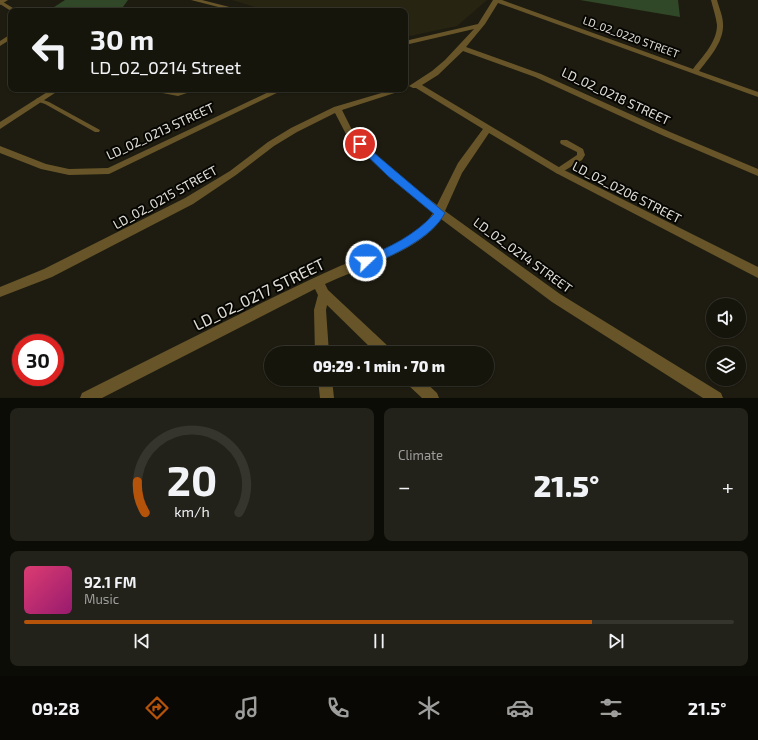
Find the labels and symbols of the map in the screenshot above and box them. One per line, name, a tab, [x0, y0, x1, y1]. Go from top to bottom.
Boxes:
street label: LD_02_0220 STREET	[581, 13, 682, 60]
street label: LD_02_0218 STREET	[559, 64, 673, 128]
street label: LD_02_0213 STREET	[103, 99, 217, 163]
pin	[343, 127, 377, 161]
street label: LD_02_0206 STREET	[570, 158, 685, 227]
street label: LD_02_0215 STREET	[110, 161, 220, 232]
street label: LD_02_0214 STREET	[471, 214, 576, 296]
position arrow	[345, 240, 387, 282]
street label: LD_02_0217 STREET	[190, 254, 328, 334]
speed limit sign: 30	[12, 334, 64, 386]

